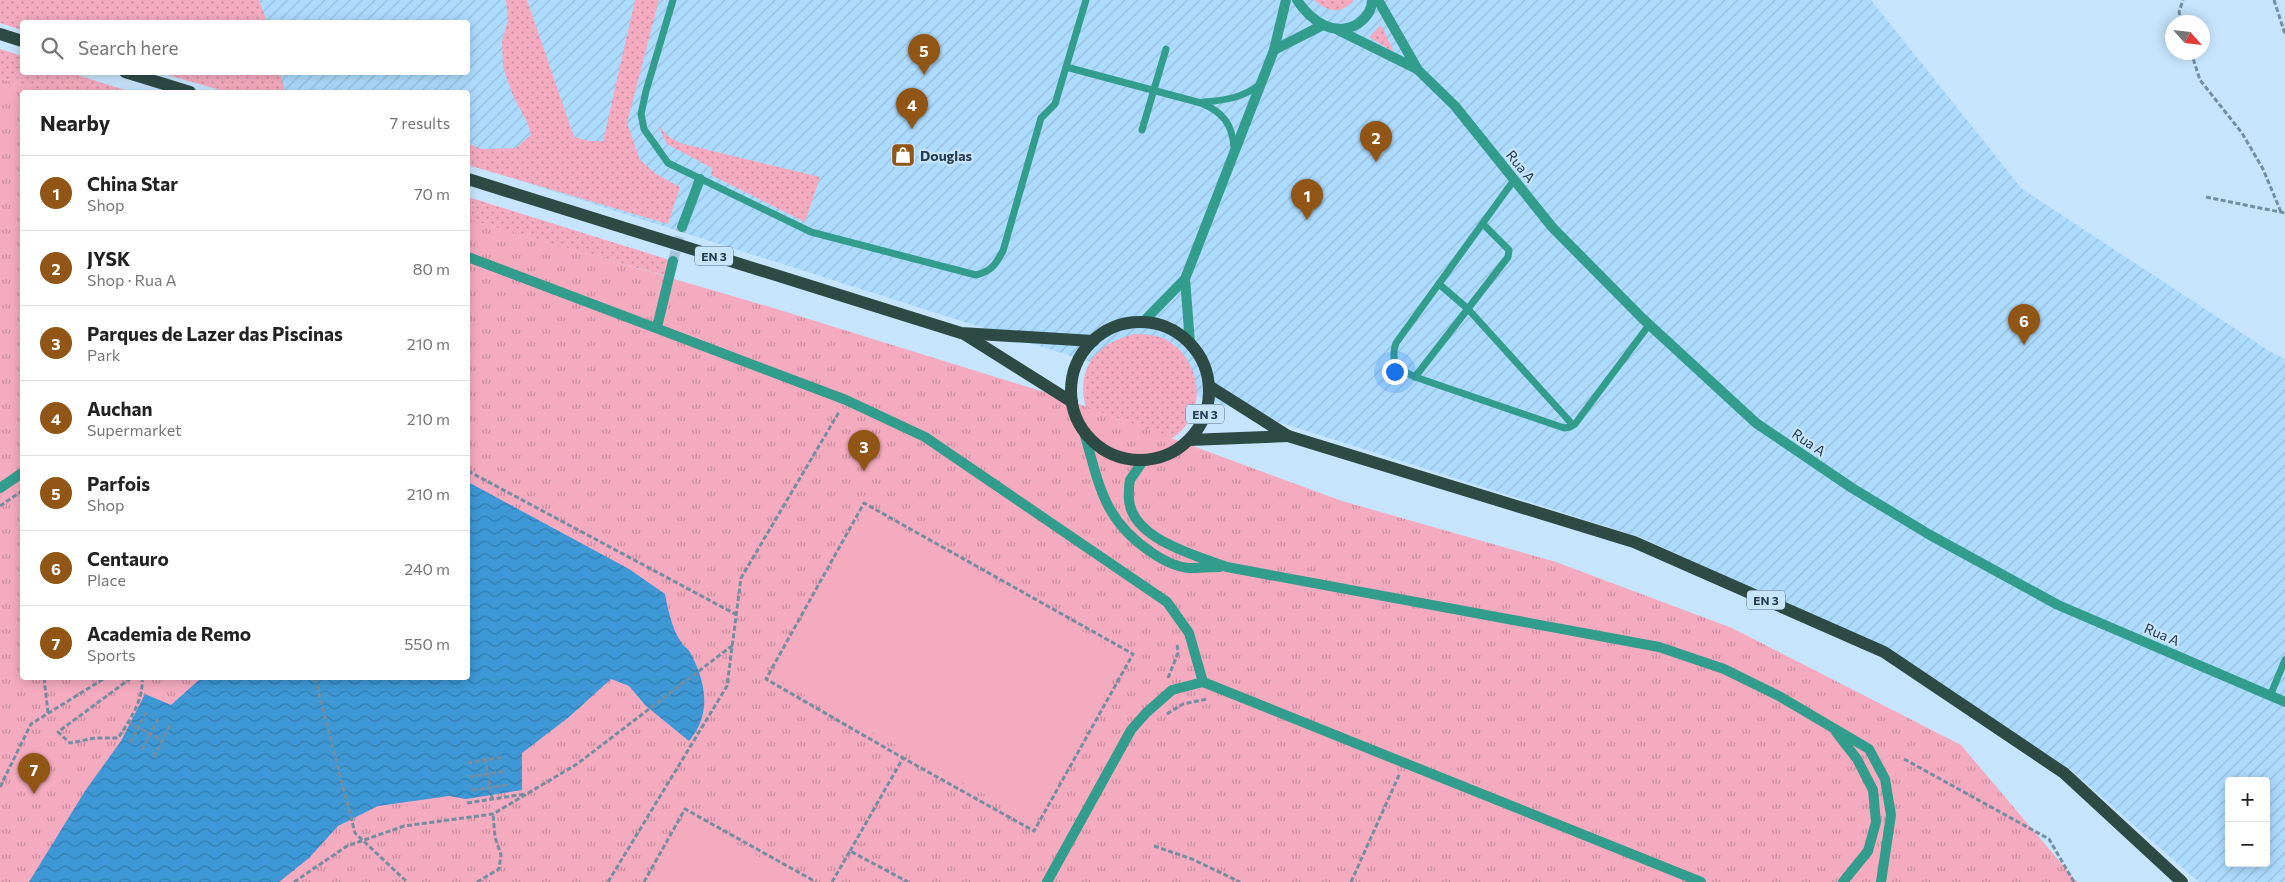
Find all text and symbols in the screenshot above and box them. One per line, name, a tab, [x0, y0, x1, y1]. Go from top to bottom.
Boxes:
north arrow	[2165, 15, 2210, 60]
search box	[20, 20, 470, 75]
icon: search	[38, 34, 66, 62]
pin: 5	[908, 34, 940, 75]
text: Search here	[78, 36, 178, 59]
pin: 4	[896, 88, 928, 129]
text: Nearby	[40, 110, 110, 135]
text: 7 results	[390, 113, 450, 132]
pin: 2	[1360, 121, 1392, 162]
shop icon: Douglas	[890, 142, 916, 168]
street label: Rua A	[1503, 146, 1539, 186]
place label: Douglas	[920, 147, 973, 164]
text: China Star	[87, 172, 178, 195]
pin: 1	[1291, 179, 1323, 220]
text: 1	[52, 184, 60, 203]
text: 70 m	[414, 184, 450, 203]
text: Shop	[87, 195, 125, 214]
text: JYSK	[87, 247, 130, 270]
road number: EN 3	[695, 247, 733, 266]
text: 2	[51, 259, 61, 278]
text: 80 m	[413, 259, 450, 278]
text: Shop · Rua A	[87, 270, 177, 289]
pin: 6	[2008, 304, 2040, 345]
text: Parques de Lazer das Piscinas	[87, 322, 343, 345]
text: 3	[51, 334, 61, 353]
text: 210 m	[407, 334, 450, 353]
text: Park	[87, 345, 120, 364]
your location	[1382, 359, 1408, 385]
text: Auchan	[87, 397, 153, 420]
road number: EN 3	[1186, 404, 1224, 424]
text: 4	[51, 409, 61, 428]
text: 210 m	[407, 409, 450, 428]
text: Supermarket	[87, 420, 182, 439]
street label: Rua A	[1789, 425, 1829, 460]
pin: 3	[848, 430, 880, 471]
text: Parfois	[87, 472, 150, 495]
text: 5	[51, 484, 61, 503]
text: 210 m	[407, 484, 450, 503]
text: Shop	[87, 495, 125, 514]
text: Centauro	[87, 547, 169, 570]
text: 6	[51, 559, 61, 578]
text: 240 m	[404, 559, 450, 578]
text: Place	[87, 570, 126, 589]
road number: EN 3	[1747, 590, 1785, 610]
street label: Rua A	[2142, 619, 2183, 649]
text: Academia de Remo	[87, 622, 251, 645]
text: 7	[52, 634, 60, 653]
text: 550 m	[404, 634, 450, 653]
text: Sports	[87, 645, 136, 664]
pin: 7	[18, 753, 50, 794]
map controls	[2225, 777, 2270, 867]
button: +	[2225, 777, 2270, 822]
button: −	[2225, 822, 2270, 867]

